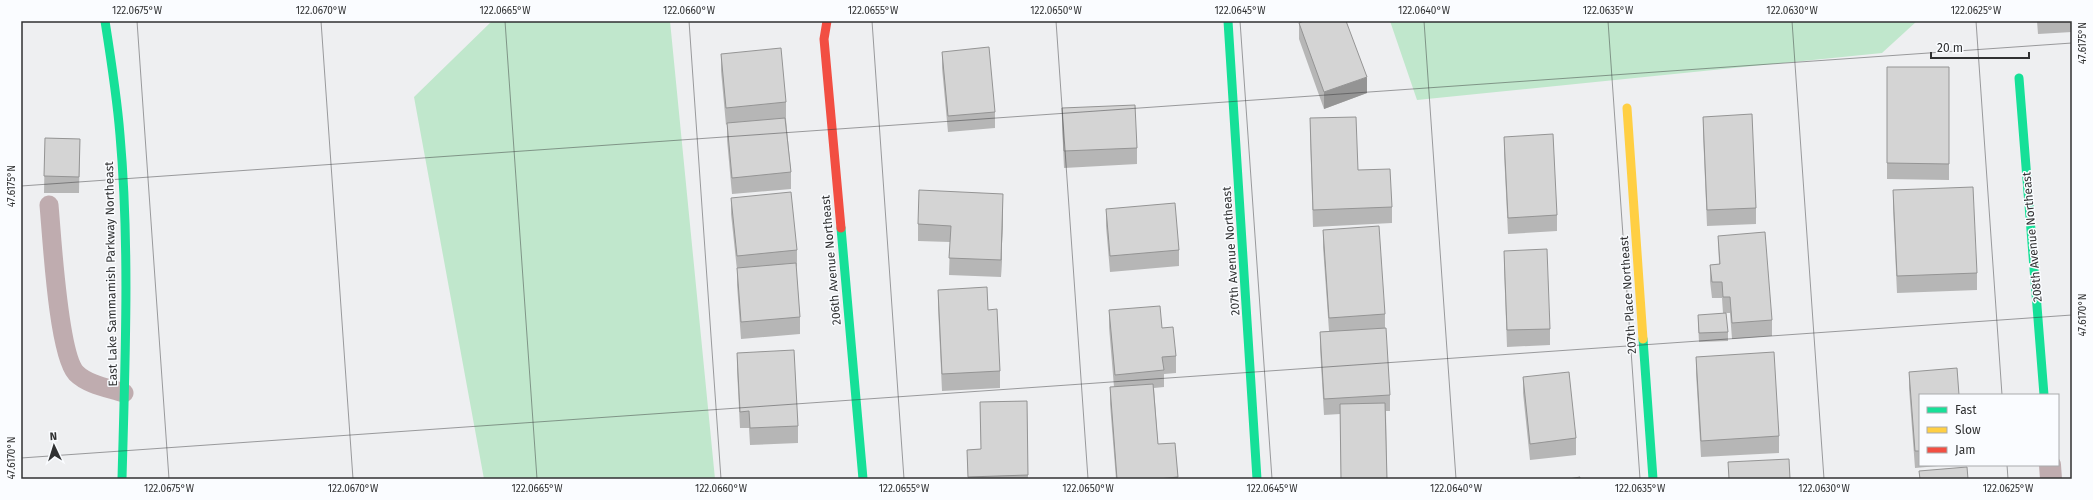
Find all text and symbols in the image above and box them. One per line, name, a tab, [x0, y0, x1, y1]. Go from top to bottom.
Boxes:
text: 122.0675°W	[112, 5, 163, 17]
text: 122.0670°W	[296, 5, 347, 17]
text: 122.0665°W	[479, 5, 531, 17]
text: 122.0660°W	[663, 5, 716, 17]
text: 122.0655°W	[848, 5, 899, 17]
text: 122.0650°W	[1030, 5, 1082, 17]
text: 122.0645°W	[1214, 5, 1266, 17]
text: 122.0640°W	[1398, 5, 1451, 17]
text: 122.0635°W	[1583, 5, 1634, 17]
text: 122.0630°W	[1766, 5, 1818, 17]
text: 122.0625°W	[1951, 5, 2002, 17]
text: 47.6175°N	[2077, 22, 2089, 64]
scale bar	[1931, 34, 2029, 60]
text: 20 m	[1937, 41, 1963, 55]
street label: East Lake Sammamish Parkway Northeast	[102, 161, 120, 387]
text: 47.6175°N	[6, 165, 18, 207]
street label: 208th Avenue Northeast	[2019, 171, 2045, 303]
street label: 207th Avenue Northeast	[1219, 185, 1242, 316]
street label: 206th Avenue Northeast	[818, 194, 844, 326]
street label: 207th Place Northeast	[1617, 235, 1639, 354]
text: 47.6170°N	[2077, 294, 2089, 336]
legend	[1919, 394, 2059, 466]
text: Fast	[1955, 403, 1977, 417]
text: Slow	[1955, 423, 1981, 437]
north arrow	[34, 426, 74, 466]
text: N	[49, 430, 57, 443]
text: 47.6170°N	[6, 437, 18, 479]
text: Jam	[1955, 443, 1975, 457]
text: 122.0675°W	[144, 483, 195, 495]
text: 122.0670°W	[328, 483, 379, 495]
text: 122.0665°W	[511, 483, 563, 495]
text: 122.0660°W	[695, 483, 748, 495]
text: 122.0655°W	[879, 483, 930, 495]
text: 122.0650°W	[1062, 483, 1114, 495]
text: 122.0645°W	[1246, 483, 1298, 495]
text: 122.0640°W	[1430, 483, 1483, 495]
text: 122.0635°W	[1615, 483, 1666, 495]
text: 122.0630°W	[1798, 483, 1850, 495]
text: 122.0625°W	[1983, 483, 2034, 495]

